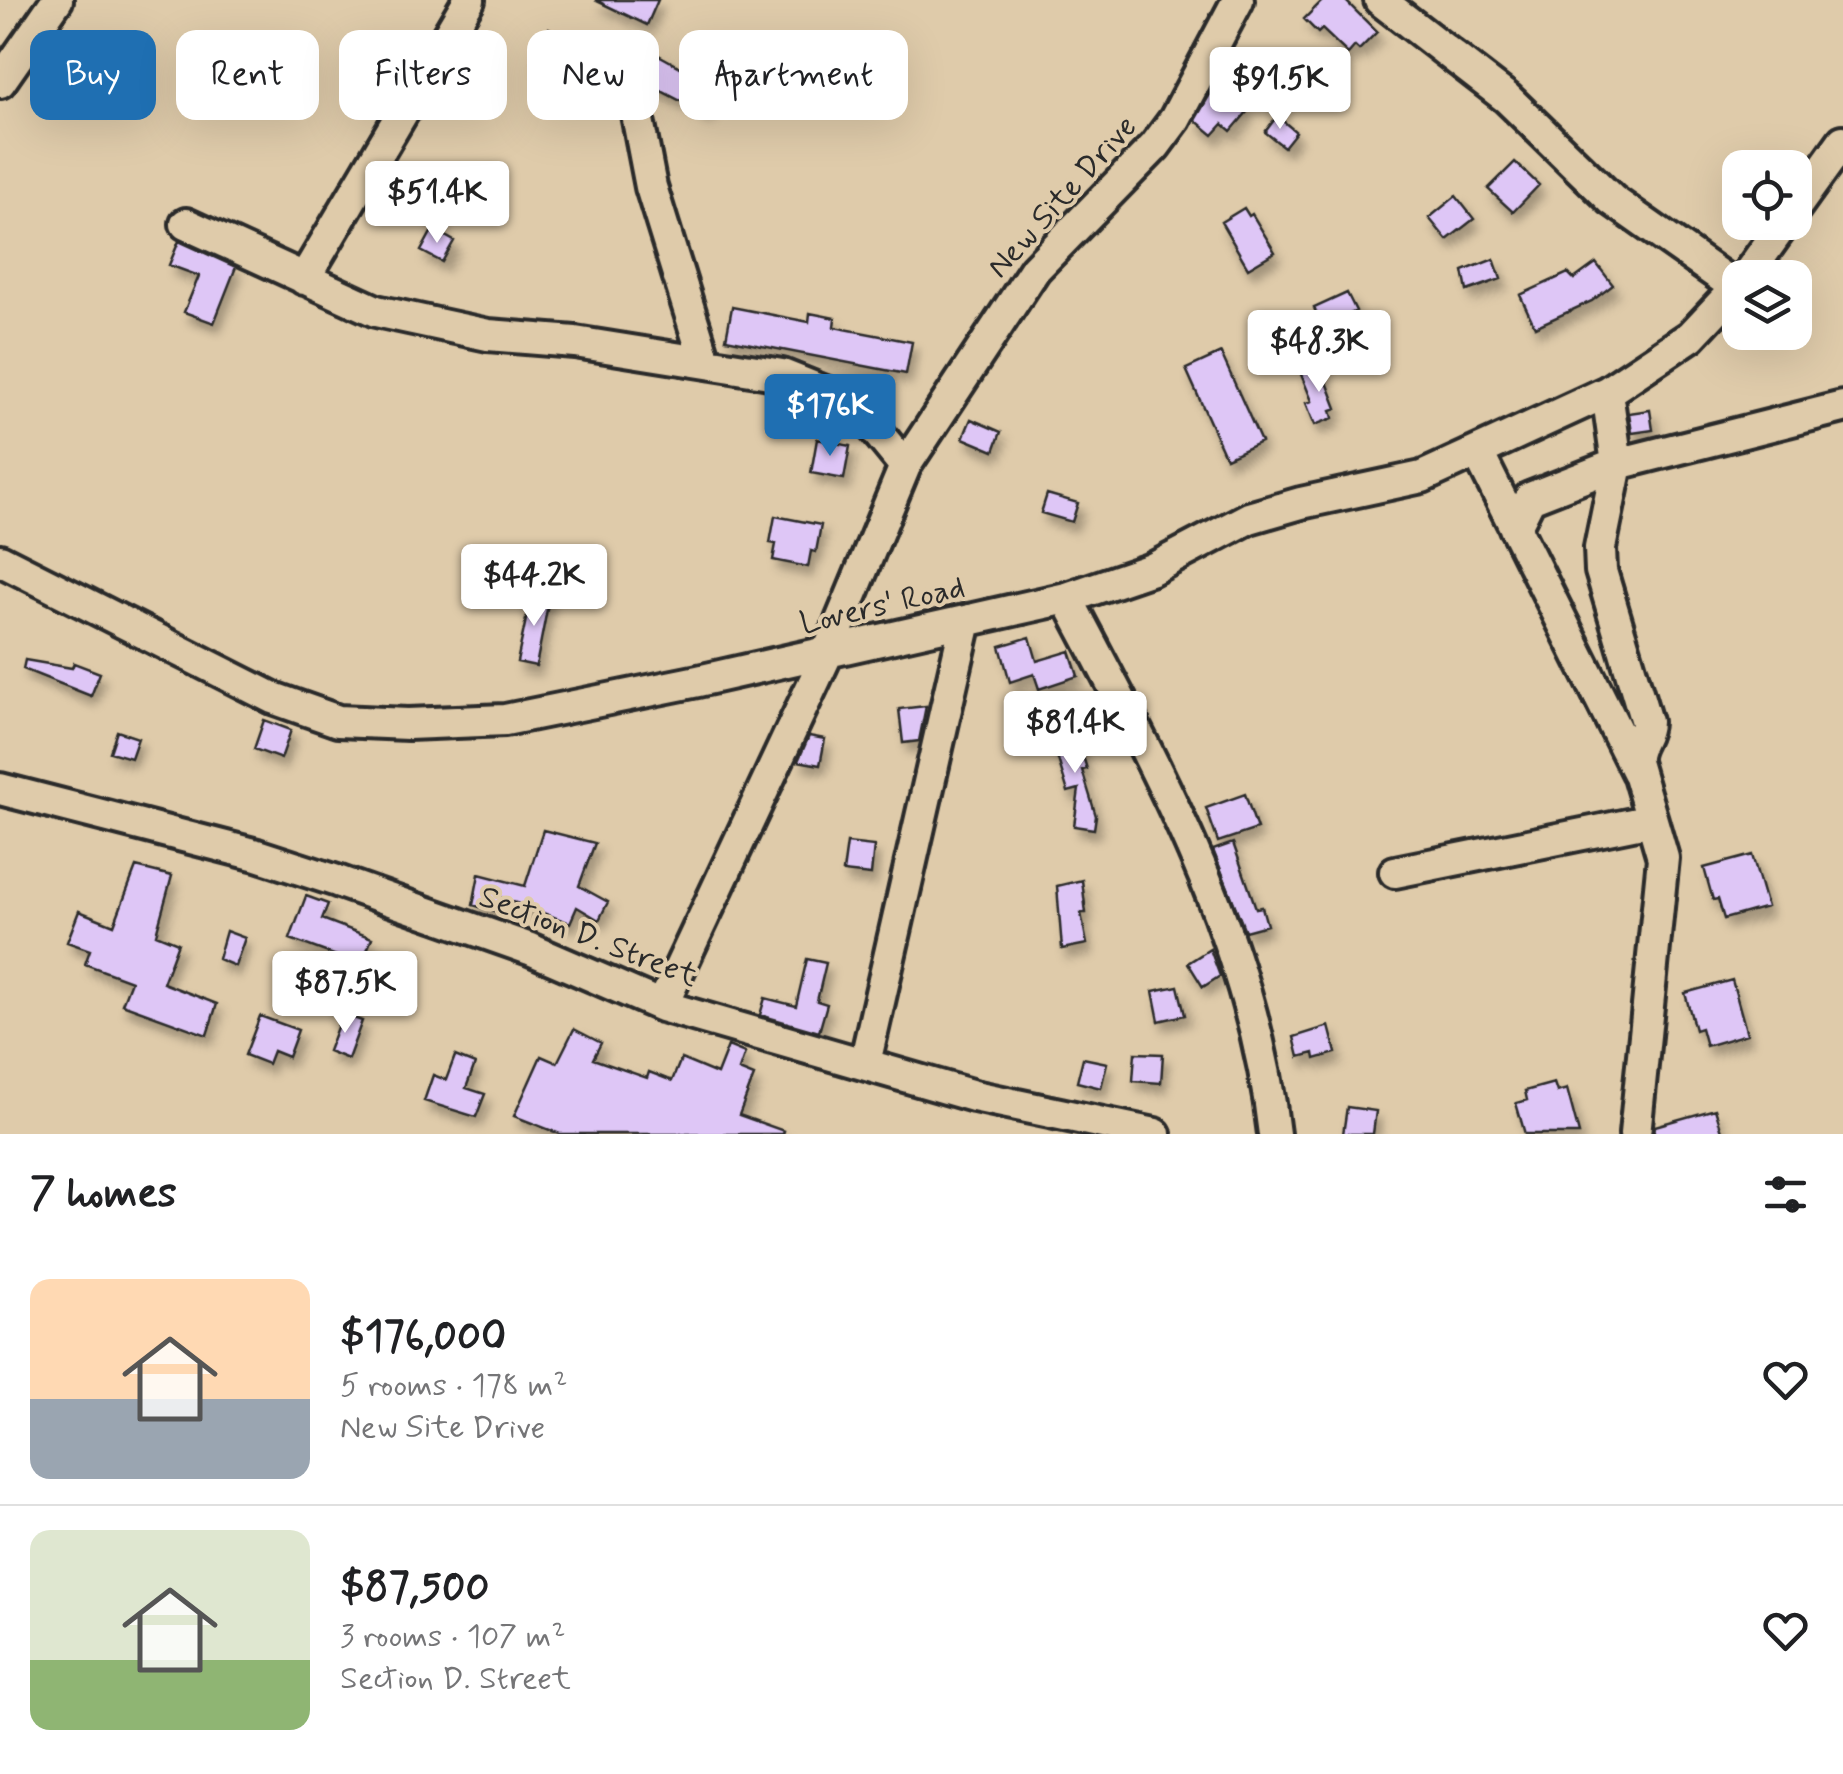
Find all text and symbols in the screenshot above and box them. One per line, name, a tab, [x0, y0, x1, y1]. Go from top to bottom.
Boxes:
chip: Buy	[30, 30, 156, 120]
chip: Rent	[176, 30, 319, 120]
chip: Filters	[339, 30, 507, 120]
chip: New	[527, 30, 659, 120]
chip: Apartment	[679, 30, 908, 120]
pin: $91.5K	[1199, 47, 1361, 132]
text: $91.5K	[1232, 58, 1328, 100]
street label: New Site Drive	[978, 107, 1147, 288]
map controls	[1722, 150, 1812, 350]
button: locate	[1722, 150, 1812, 240]
pin: $51.4K	[356, 161, 518, 246]
text: $51.4K	[387, 172, 487, 214]
button: layers	[1722, 260, 1812, 350]
pin: $48.3K	[1238, 310, 1400, 395]
text: $48.3K	[1270, 321, 1368, 363]
pin: $176K	[760, 374, 900, 459]
text: $176K	[787, 385, 873, 427]
pin: $44.2K	[453, 544, 615, 629]
text: $44.2K	[483, 555, 585, 597]
street label: Lovers' Road	[796, 567, 969, 645]
pin: $81.4K	[994, 691, 1156, 776]
text: $81.4K	[1026, 702, 1124, 744]
street label: Section D. Street	[473, 876, 704, 998]
pin: $87.5K	[264, 951, 426, 1036]
text: $87.5K	[294, 962, 396, 1004]
text: 7 homes	[30, 1167, 177, 1222]
icon: filters	[1758, 1167, 1813, 1222]
text: $176,000	[340, 1310, 506, 1365]
icon: home	[110, 1319, 230, 1439]
icon: heart	[1758, 1352, 1813, 1407]
text: 5 rooms · 178 m²	[340, 1365, 567, 1407]
text: New Site Drive	[340, 1407, 545, 1449]
text: $87,500	[340, 1561, 489, 1616]
icon: home	[110, 1570, 230, 1690]
icon: heart	[1758, 1603, 1813, 1658]
text: 3 rooms · 107 m²	[340, 1616, 565, 1658]
text: Section D. Street	[340, 1658, 571, 1700]

